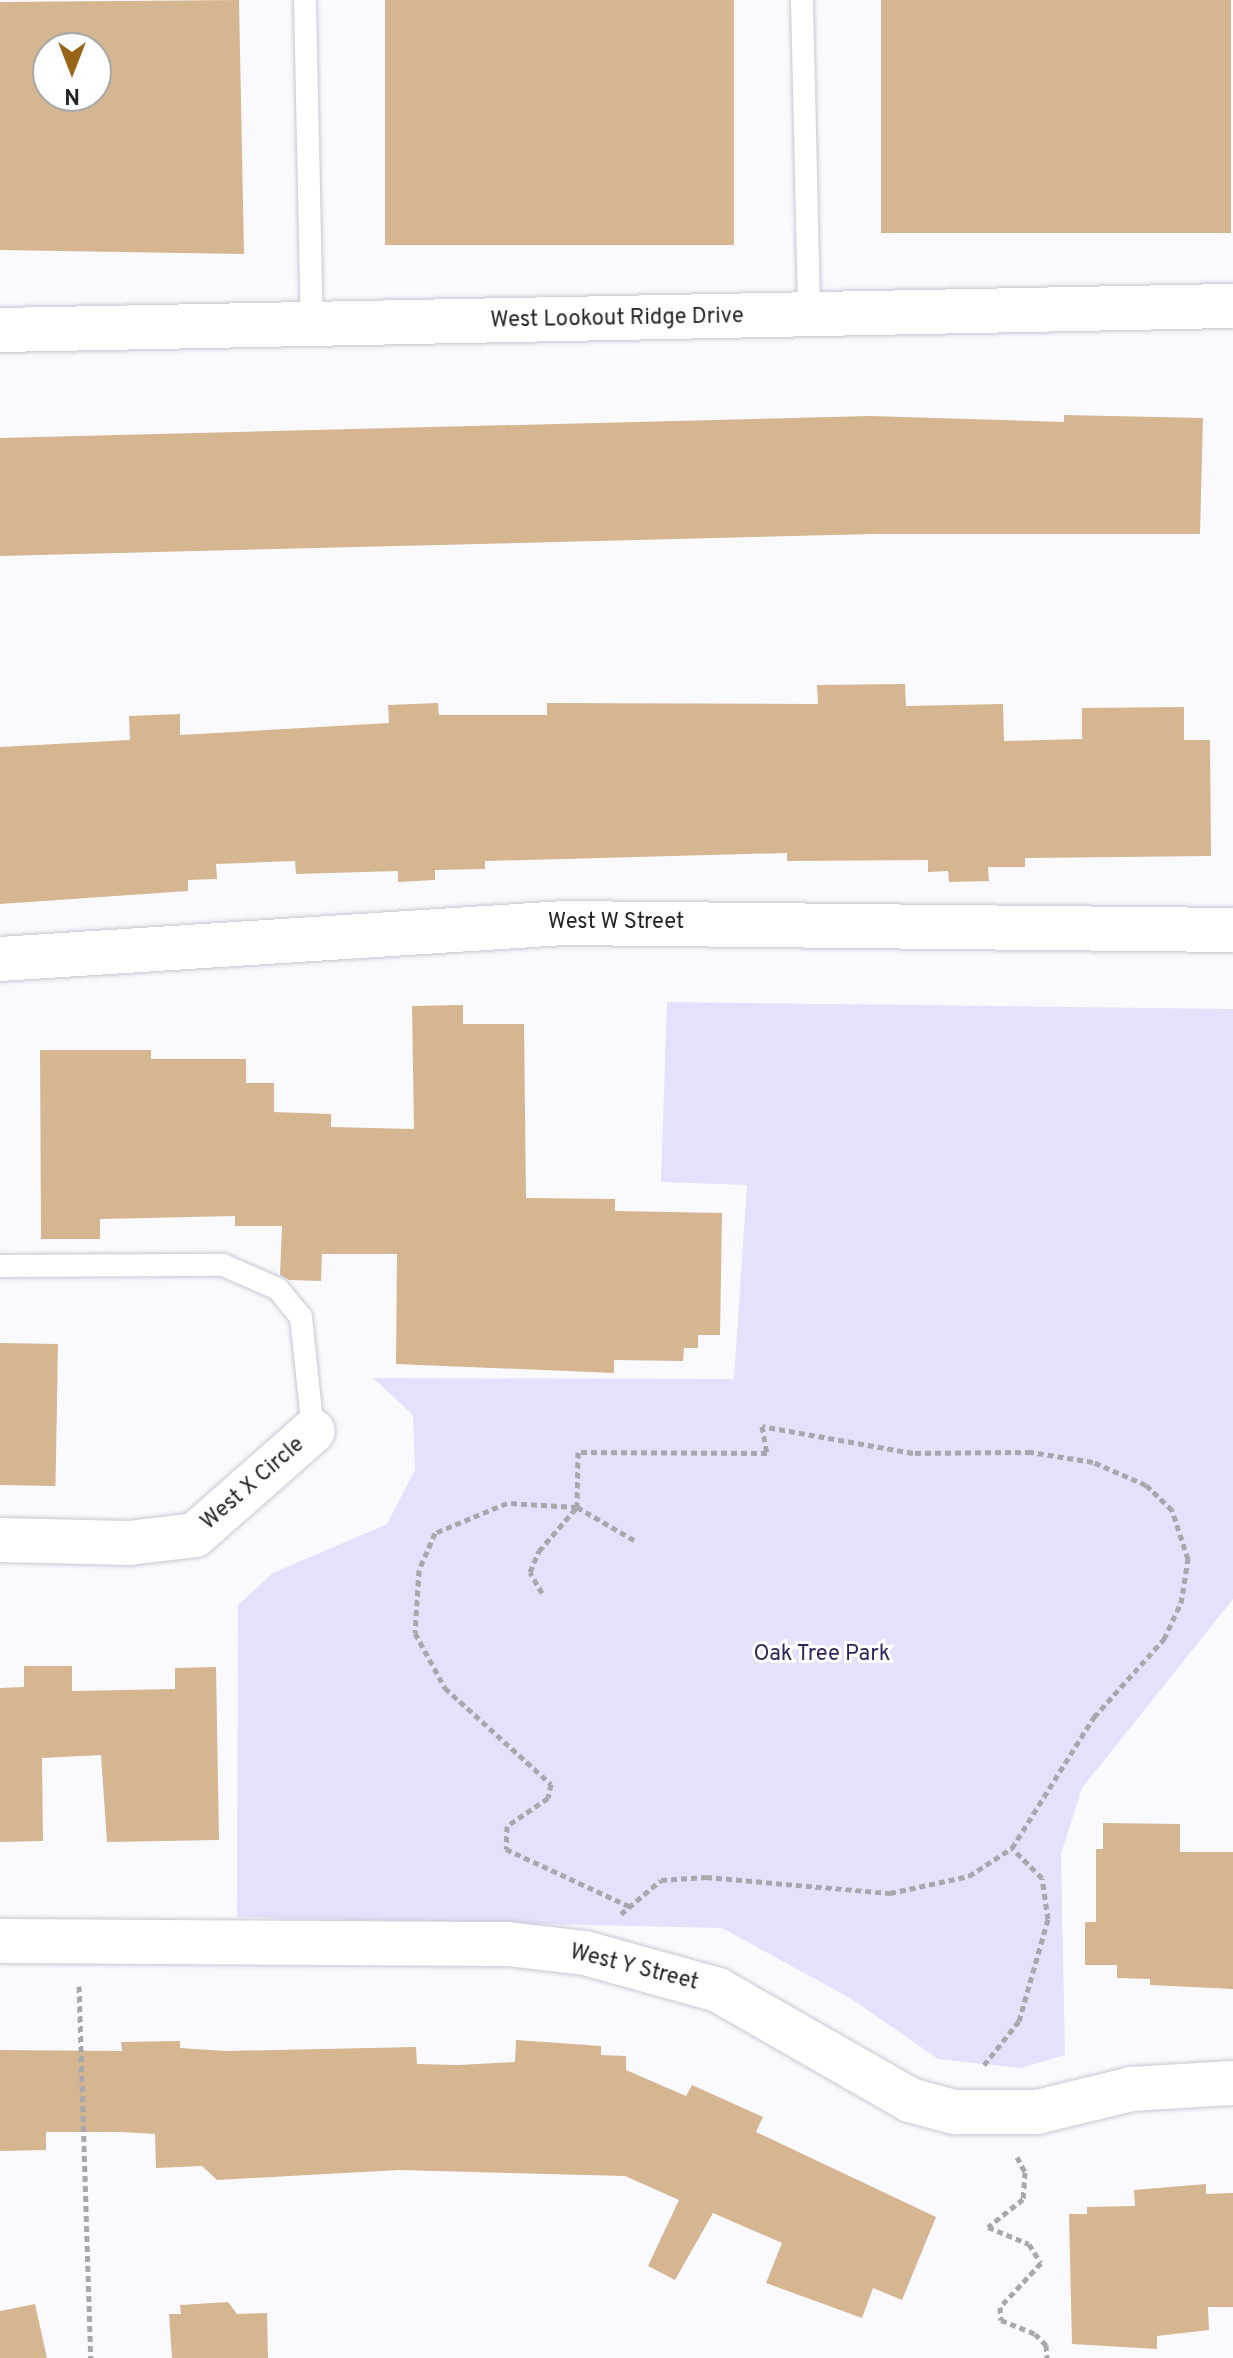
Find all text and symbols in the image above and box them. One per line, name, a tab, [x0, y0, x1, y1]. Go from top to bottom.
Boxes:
north arrow	[32, 32, 112, 112]
text: N	[64, 81, 80, 108]
street label: West Lookout Ridge Drive	[490, 304, 744, 334]
street label: West W Street	[547, 910, 685, 936]
street label: West X Circle	[196, 1432, 310, 1536]
park label: Oak Tree Park	[753, 1642, 891, 1668]
street label: West Y Street	[566, 1939, 702, 1997]

